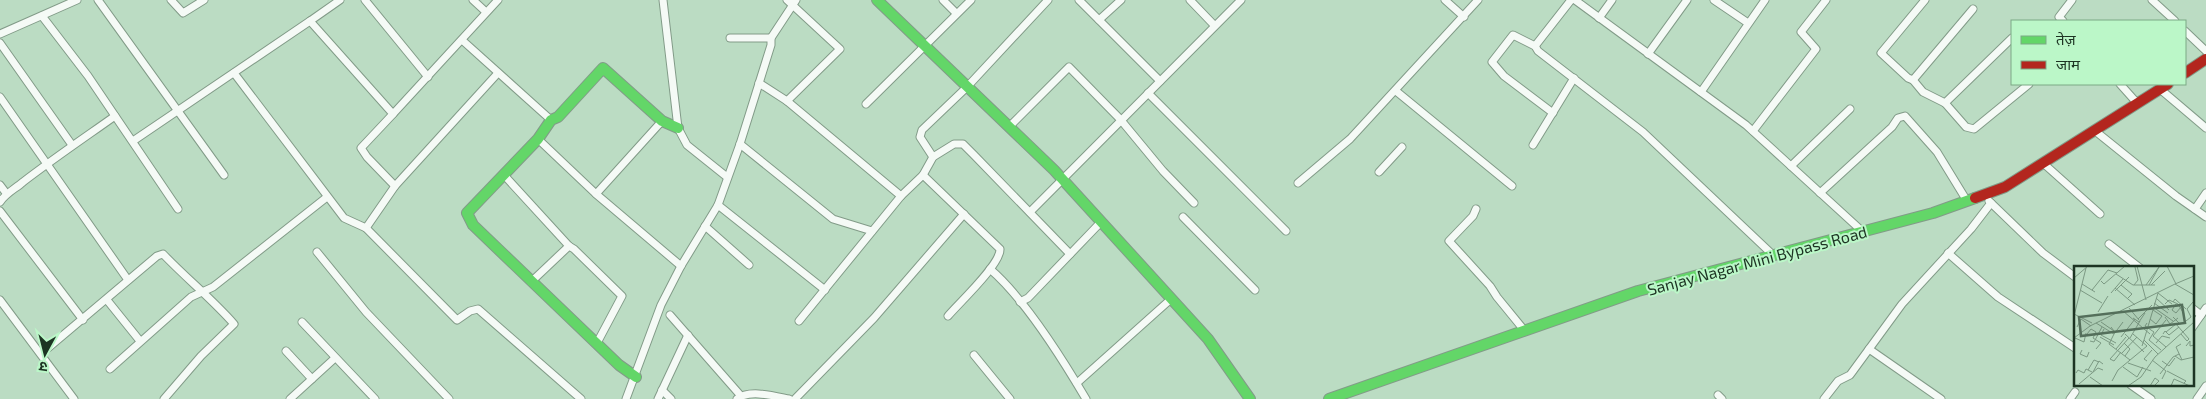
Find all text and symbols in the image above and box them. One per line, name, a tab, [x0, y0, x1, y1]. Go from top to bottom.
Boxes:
legend	[2011, 20, 2186, 85]
text: तेज़	[2056, 30, 2077, 48]
text: जाम	[2056, 55, 2081, 73]
street label: Sanjay Nagar Mini Bypass Road	[1645, 221, 1869, 299]
inset map	[2074, 266, 2194, 386]
north arrow	[20, 329, 70, 379]
text: उ	[37, 358, 48, 376]

